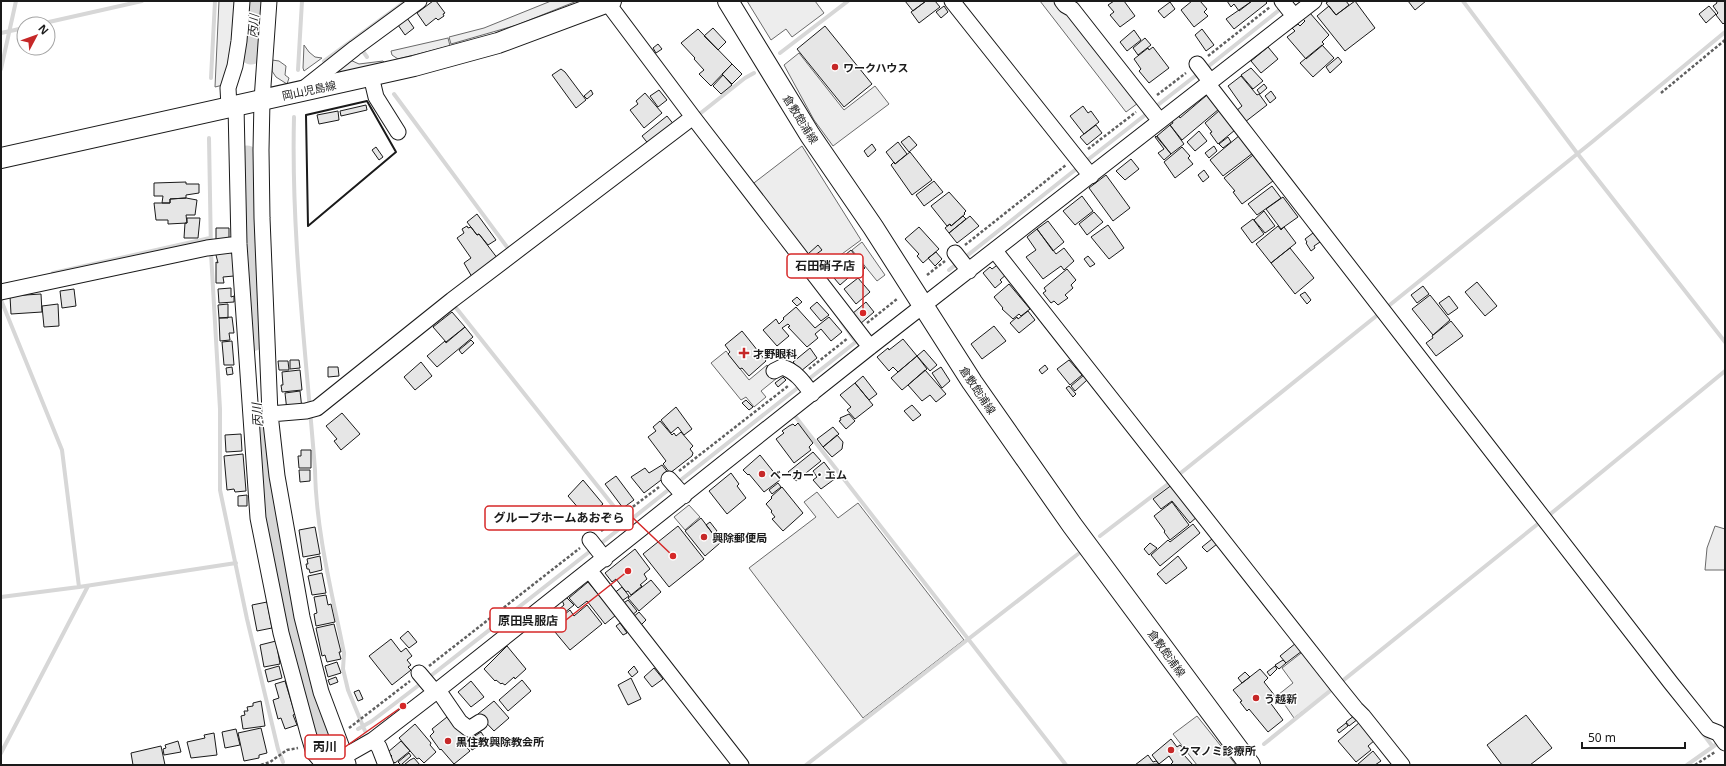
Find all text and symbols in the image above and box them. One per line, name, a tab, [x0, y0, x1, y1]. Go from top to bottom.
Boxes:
water label: 丙川	[243, 11, 263, 39]
north arrow	[16, 16, 56, 56]
text: N	[35, 21, 53, 37]
place label: ワークハウス	[843, 60, 908, 75]
marker: ワークハウス	[830, 62, 840, 72]
street label: 岡山児島線	[281, 77, 337, 103]
street label: 倉敷飽浦線	[780, 92, 822, 146]
callout: 石田硝子店	[787, 254, 863, 278]
text: 石田硝子店	[795, 257, 855, 274]
place label: 才野眼科	[753, 346, 797, 361]
marker: 才野眼科	[738, 347, 750, 359]
street label: 倉敷飽浦線	[956, 363, 1000, 417]
water label: 丙川	[248, 401, 266, 427]
place label: ベーカー・エム	[770, 467, 847, 482]
marker: ベーカー・エム	[757, 469, 767, 479]
callout: グループホームあおぞら	[485, 506, 633, 530]
text: グループホームあおぞら	[494, 509, 624, 526]
place label: 興除郵便局	[712, 530, 767, 545]
marker: 興除郵便局	[699, 532, 709, 542]
callout: 原田呉服店	[490, 608, 566, 632]
text: 原田呉服店	[498, 612, 558, 629]
street label: 倉敷飽浦線	[1145, 626, 1189, 680]
place label: う越新	[1264, 691, 1297, 706]
marker: う越新	[1251, 693, 1261, 703]
scale bar	[1582, 724, 1685, 750]
text: 50 m	[1588, 729, 1616, 746]
place label: 黒住教興除教会所	[456, 734, 544, 749]
callout: 丙川	[305, 735, 345, 759]
marker: 黒住教興除教会所	[443, 736, 453, 746]
text: 丙川	[313, 738, 337, 755]
place label: クマノミ診療所	[1179, 743, 1256, 758]
marker: クマノミ診療所	[1166, 745, 1176, 755]

